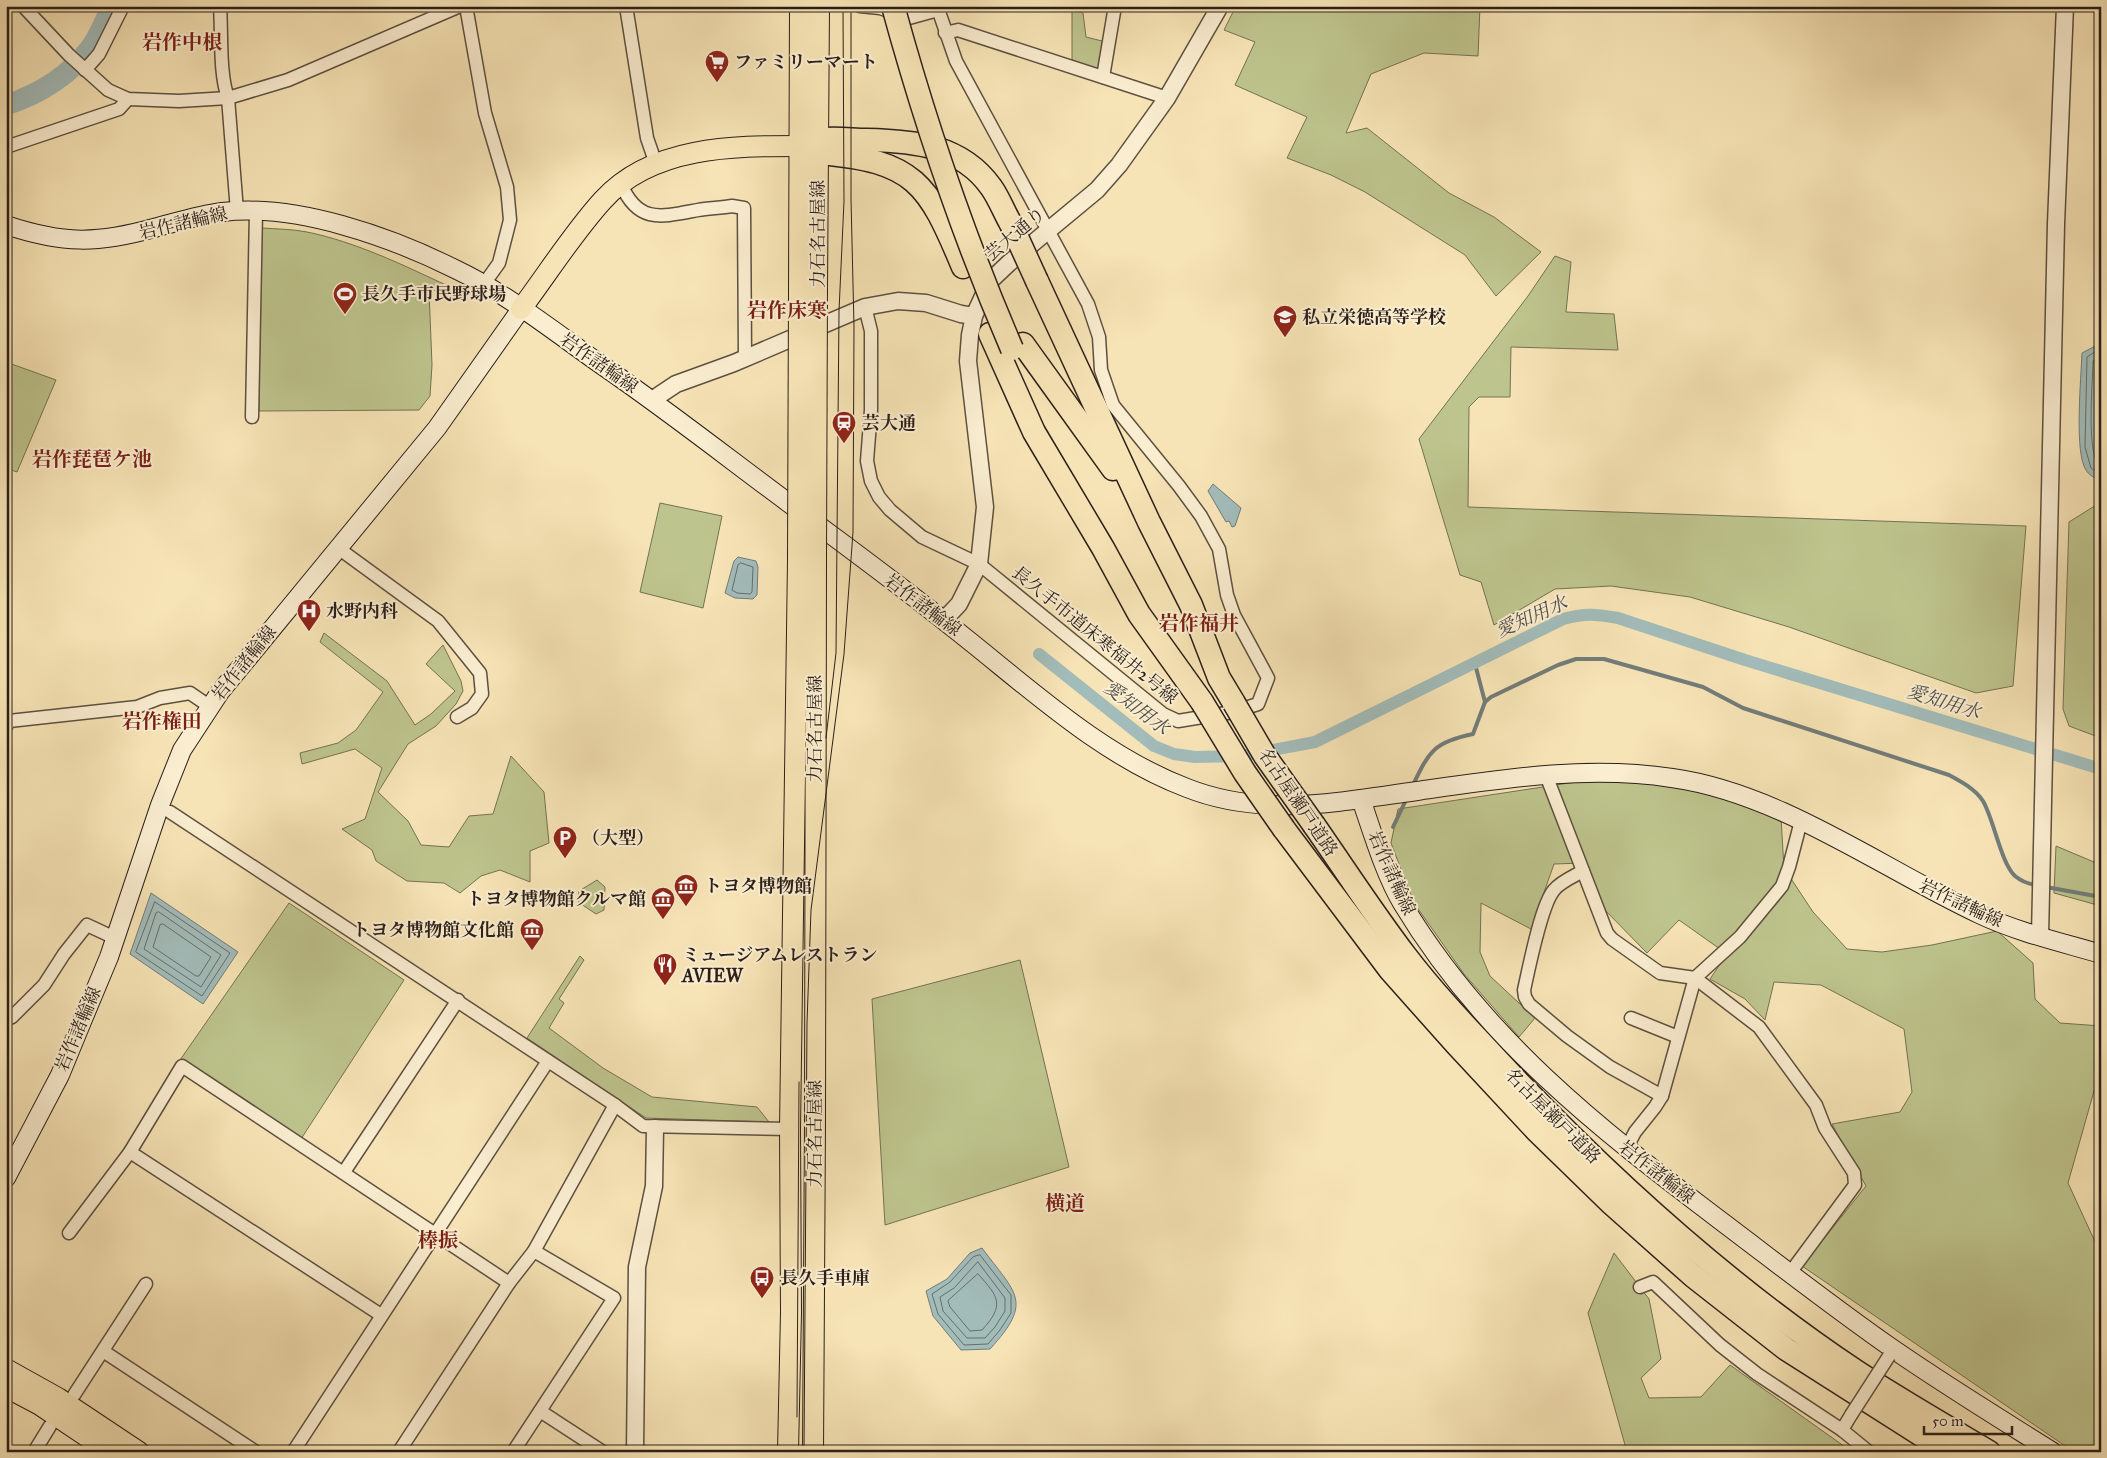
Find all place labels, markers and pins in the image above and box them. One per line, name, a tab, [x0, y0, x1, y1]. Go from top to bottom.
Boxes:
supermarket icon: ファミリーマート	[704, 49, 730, 83]
place label: ファミリーマート	[734, 51, 878, 73]
sports icon: 長久手市民野球場	[332, 281, 358, 315]
place label: 長久手市民野球場	[362, 283, 506, 305]
school or university icon: 私立栄徳高等学校	[1272, 304, 1298, 338]
place label: 私立栄徳高等学校	[1302, 306, 1446, 328]
station icon: 芸大通	[831, 410, 857, 444]
place label: 芸大通	[862, 412, 916, 434]
hospital icon: 水野内科	[296, 598, 322, 632]
place label: 水野内科	[326, 600, 398, 622]
parking icon: （大型）	[552, 825, 578, 859]
place label: （大型）	[582, 827, 654, 849]
museum icon: トヨタ博物館	[673, 873, 699, 907]
place label: トヨタ博物館	[704, 875, 812, 897]
museum icon: トヨタ博物館クルマ館	[650, 886, 676, 920]
place label: トヨタ博物館クルマ館	[467, 888, 646, 910]
museum icon: トヨタ博物館文化館	[519, 917, 545, 951]
place label: トヨタ博物館文化館	[352, 919, 514, 941]
place label: ミュージアムレストラン AVIEW	[681, 944, 877, 987]
restaurant icon: ミュージアムレストラン AVIEW	[652, 952, 678, 986]
bus stop icon: 長久手車庫	[749, 1265, 775, 1299]
place label: 長久手車庫	[780, 1267, 870, 1289]

